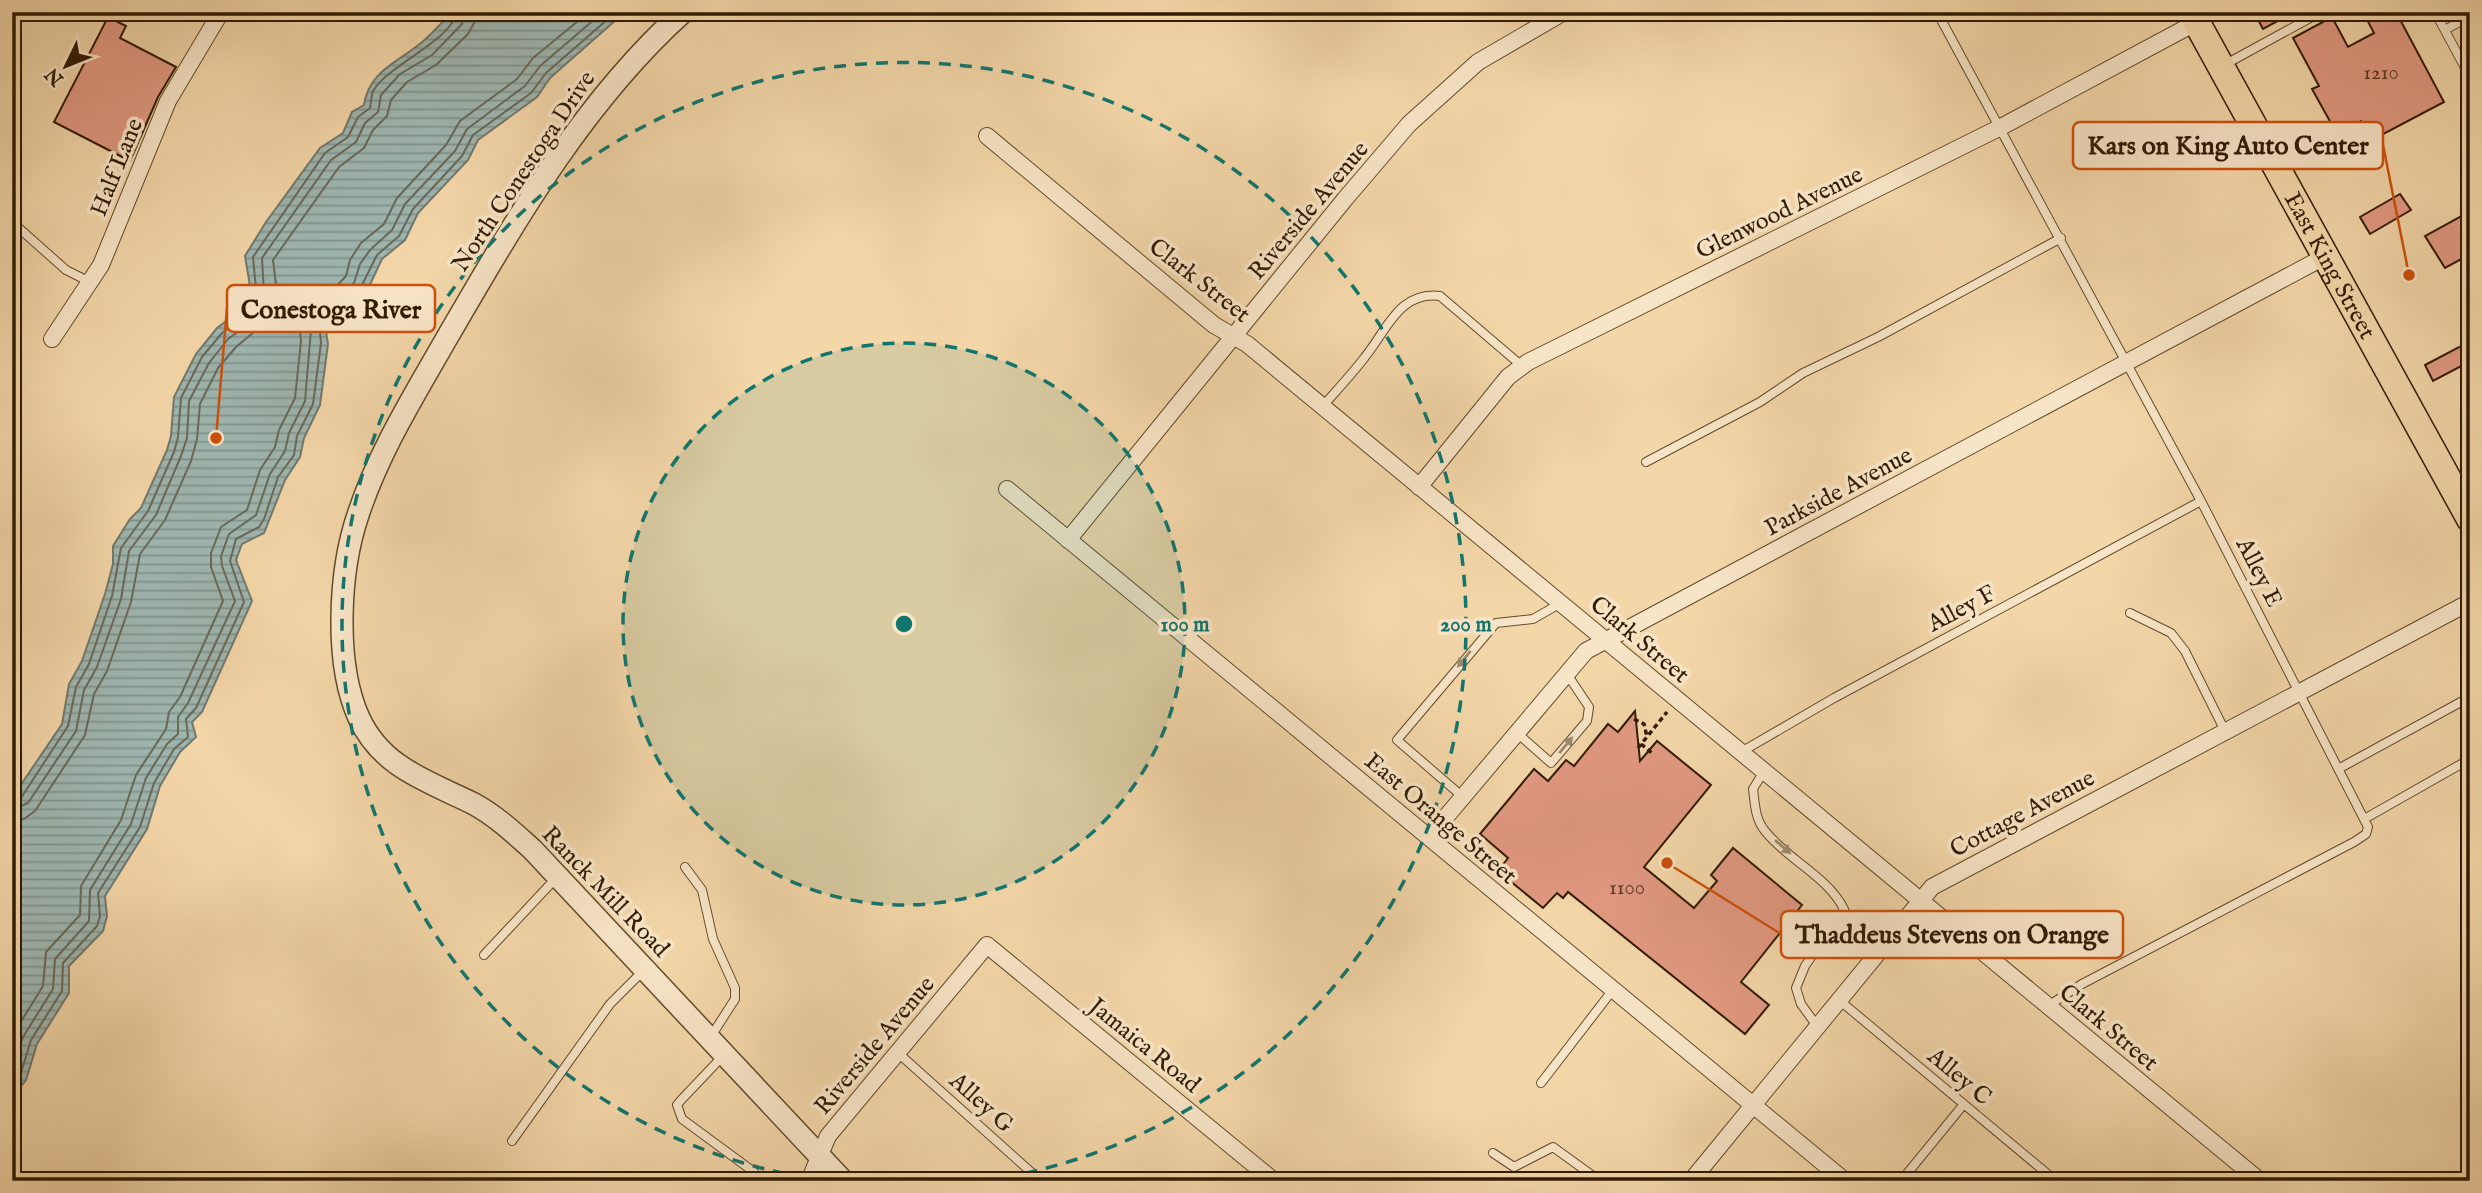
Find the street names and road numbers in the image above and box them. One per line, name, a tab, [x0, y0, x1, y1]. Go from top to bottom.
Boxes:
street label: North Conestoga Drive	[445, 65, 603, 278]
street label: Half Lane	[84, 114, 151, 221]
street label: Riverside Avenue	[1242, 135, 1376, 287]
street label: Glenwood Avenue	[1691, 160, 1868, 267]
street label: East King Street	[2276, 187, 2382, 345]
street label: Clark Street	[1142, 232, 1256, 330]
street label: Parkside Avenue	[1760, 440, 1918, 544]
street label: Alley E	[2228, 532, 2289, 613]
street label: Alley F	[1922, 579, 2001, 641]
street label: Clark Street	[1583, 590, 1695, 691]
street label: East Orange Street	[1357, 746, 1523, 892]
street label: Cottage Avenue	[1945, 763, 2100, 865]
street label: Ranck Mill Road	[534, 820, 676, 965]
street label: Riverside Avenue	[808, 970, 942, 1122]
street label: Clark Street	[2052, 978, 2164, 1079]
street label: Jamaica Road	[1080, 990, 1206, 1101]
street label: Alley C	[1920, 1041, 1998, 1113]
street label: Alley G	[941, 1065, 1020, 1140]

